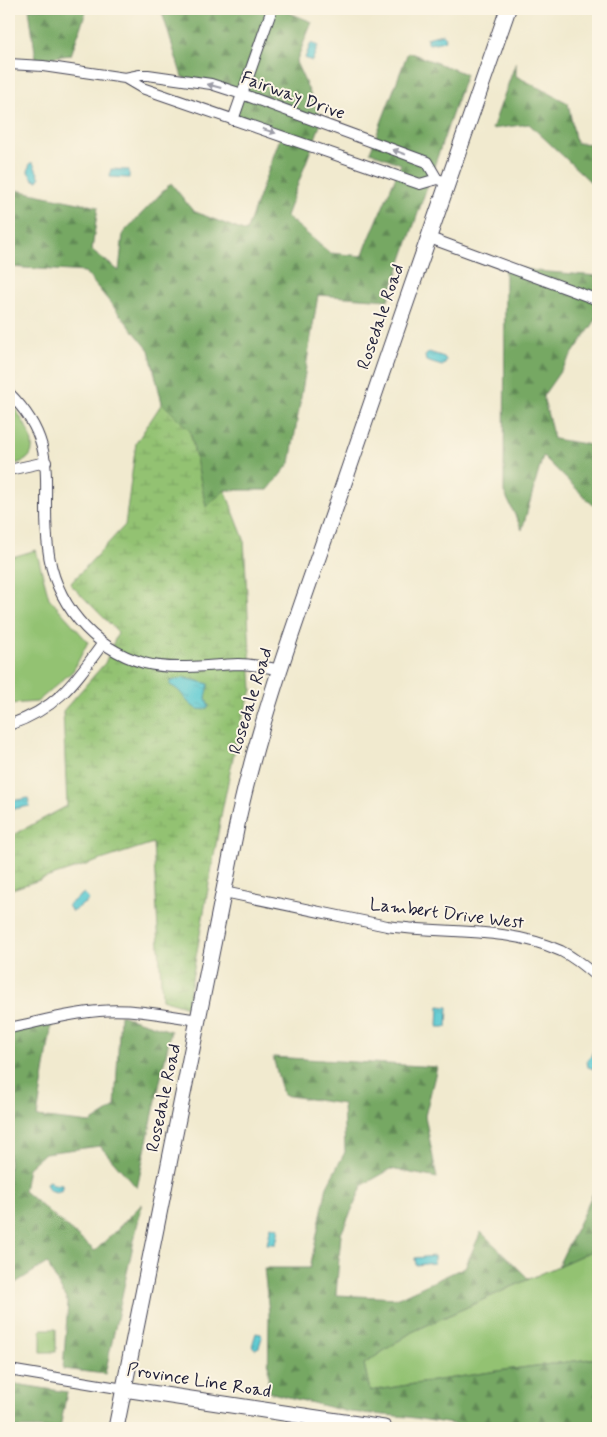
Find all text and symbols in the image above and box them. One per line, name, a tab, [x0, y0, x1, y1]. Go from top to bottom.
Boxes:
street label: Fairway Drive	[238, 66, 348, 126]
one-way arrow	[206, 81, 221, 89]
one-way arrow	[261, 128, 276, 136]
one-way arrow	[392, 148, 407, 155]
street label: Rosedale Road	[352, 261, 410, 373]
street label: Rosedale Road	[223, 645, 279, 757]
street label: Lambert Drive West	[368, 893, 526, 935]
street label: Rosedale Road	[141, 1042, 187, 1154]
street label: Province Line Road	[125, 1358, 273, 1404]

